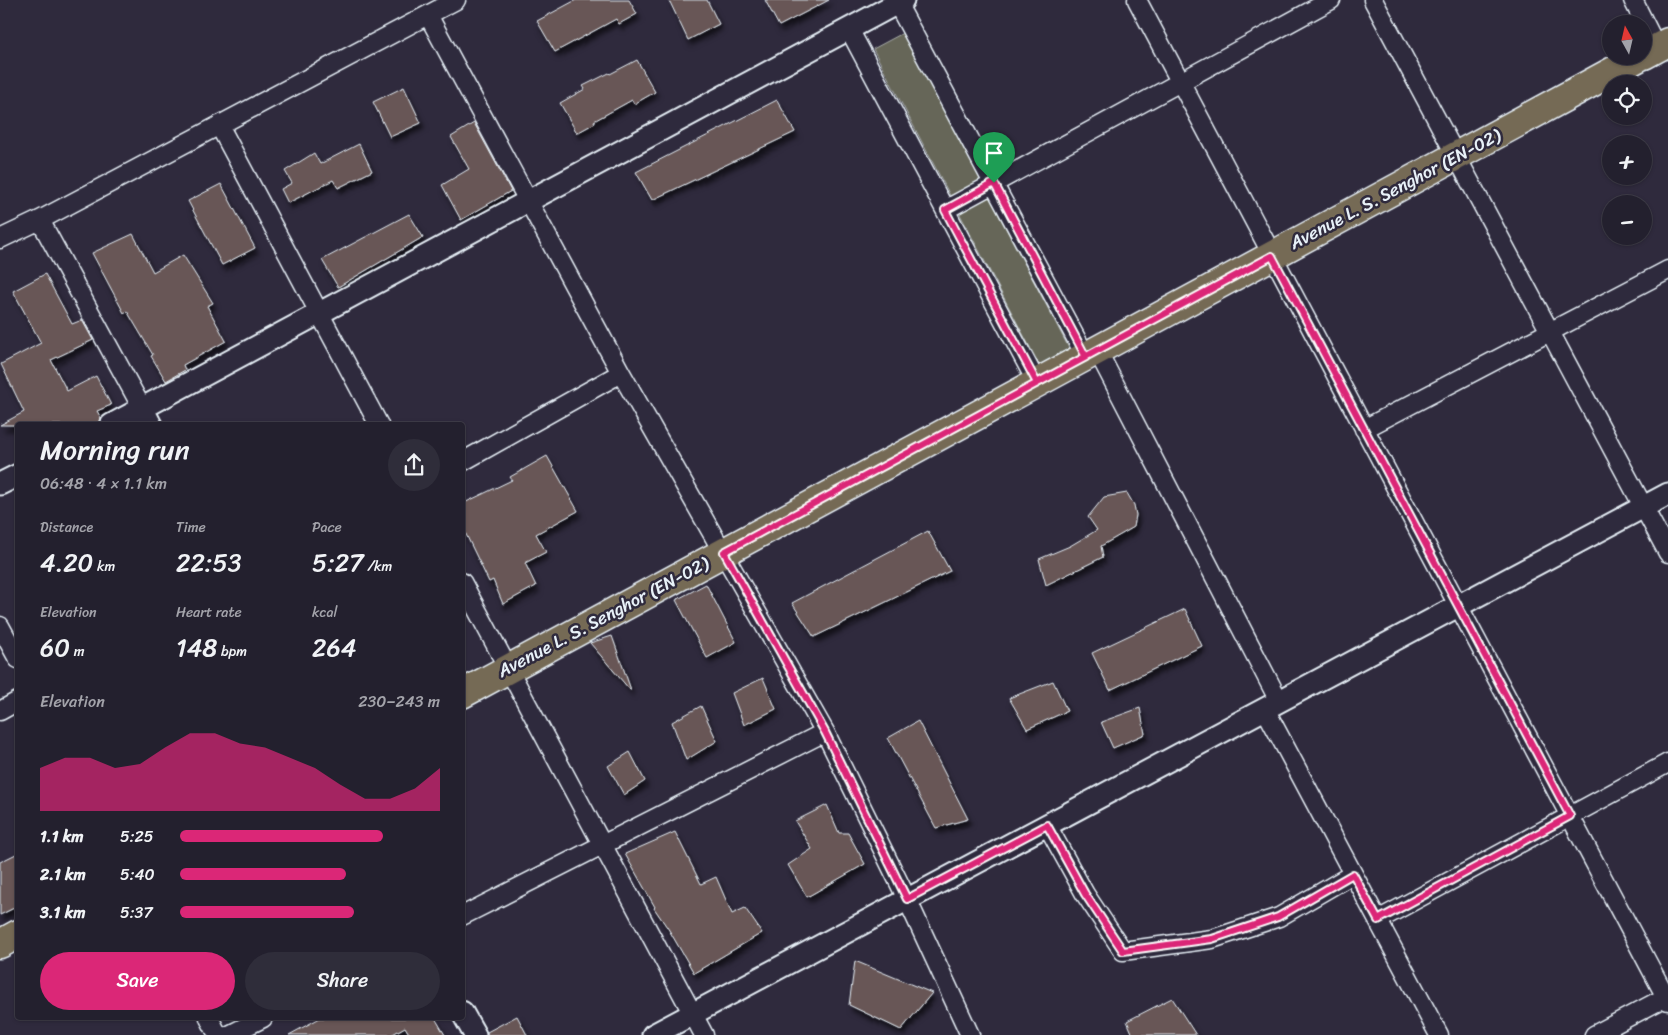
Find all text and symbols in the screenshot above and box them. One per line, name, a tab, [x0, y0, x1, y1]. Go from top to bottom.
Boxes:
north arrow	[1602, 15, 1652, 65]
map controls	[1602, 15, 1652, 245]
button: locate	[1602, 75, 1652, 125]
street label: Avenue L. S. Senghor (EN-02)	[1283, 119, 1508, 259]
pin	[973, 132, 1015, 183]
button: +	[1602, 135, 1652, 185]
icon: arrive	[980, 139, 1008, 167]
button: −	[1602, 195, 1652, 245]
text: Morning run	[40, 425, 190, 474]
button: share	[388, 439, 440, 491]
text: 06:48 · 4 × 1.1 km	[40, 469, 167, 498]
text: Distance	[40, 515, 93, 540]
text: Time	[176, 515, 206, 540]
text: Pace	[312, 515, 342, 540]
text: 4.20	[40, 540, 93, 585]
text: 22:53	[176, 540, 241, 585]
text: 5:27	[312, 540, 364, 585]
street label: Avenue L. S. Senghor (EN-02)	[491, 547, 716, 687]
text: km	[93, 554, 115, 579]
text: /km	[364, 554, 392, 579]
text: Elevation	[40, 600, 97, 625]
text: Heart rate	[176, 600, 242, 625]
text: kcal	[312, 600, 337, 625]
text: 60	[40, 625, 70, 670]
text: 148	[176, 625, 217, 670]
text: 264	[312, 625, 356, 670]
text: m	[70, 639, 84, 664]
text: bpm	[217, 639, 247, 664]
text: Elevation	[40, 687, 105, 716]
text: 230–243 m	[358, 687, 440, 716]
text: 1.1 km	[40, 822, 84, 851]
text: 5:25	[120, 822, 154, 851]
text: 2.1 km	[40, 860, 86, 889]
text: 5:40	[120, 860, 155, 889]
text: 3.1 km	[40, 898, 85, 927]
text: 5:37	[120, 898, 153, 927]
button: Save	[40, 952, 235, 1010]
button: Share	[245, 952, 440, 1010]

